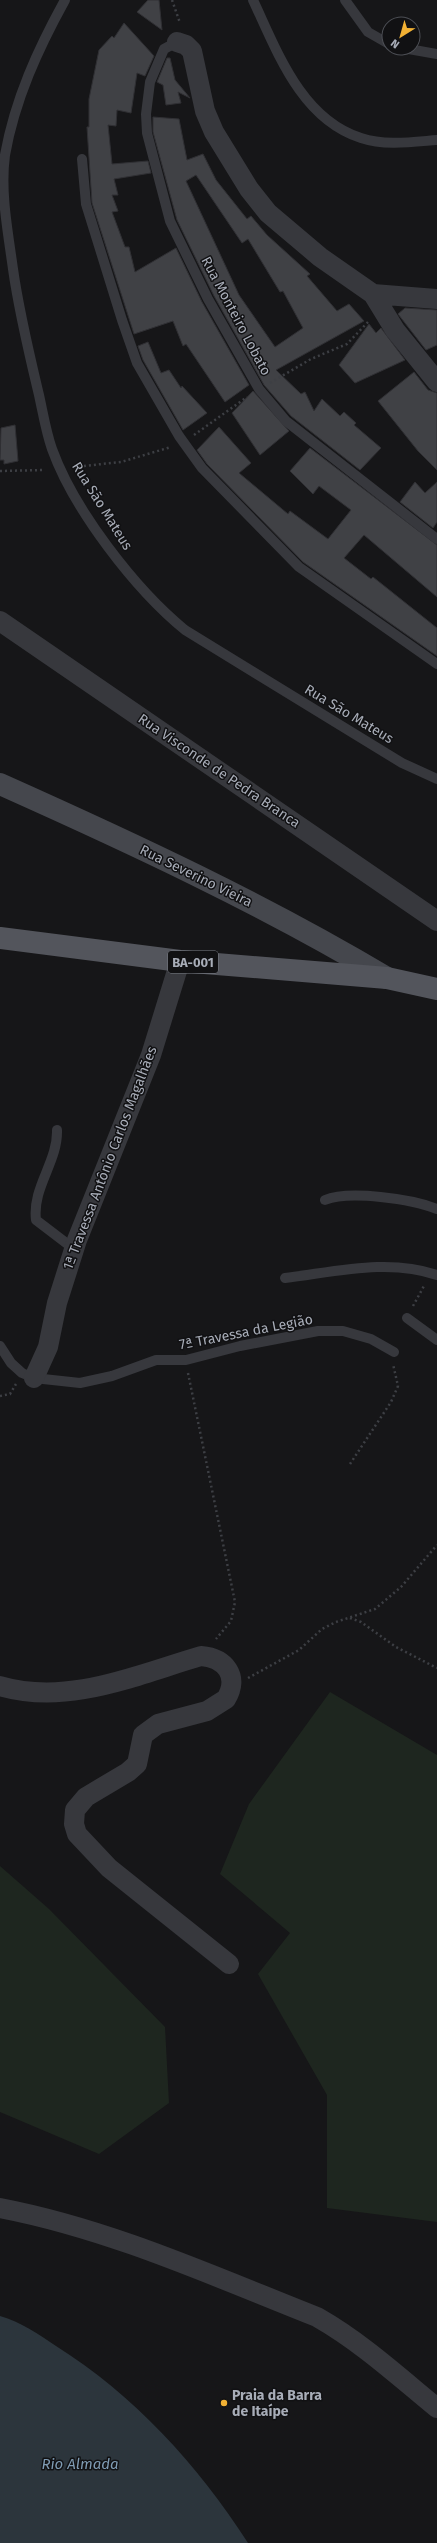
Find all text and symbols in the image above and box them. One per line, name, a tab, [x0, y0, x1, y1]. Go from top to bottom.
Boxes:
north arrow	[381, 16, 421, 56]
text: N	[388, 36, 402, 51]
street label: Rua Monteiro Lobato	[197, 254, 275, 378]
street label: Rua São Mateus	[68, 459, 136, 554]
street label: Rua São Mateus	[301, 681, 397, 747]
street label: Rua Visconde de Pedra Branca	[135, 710, 303, 832]
street label: Rua Severino Vieira	[137, 841, 255, 911]
road number: BA-001	[168, 951, 218, 973]
street label: 1ª Travessa Antônio Carlos Magalhães	[59, 1043, 161, 1272]
street label: 7ª Travessa da Legião	[178, 1311, 314, 1353]
place label: Praia da Barra de Itaípe	[232, 2387, 322, 2420]
marker: Praia da Barra de Itaípe	[219, 2398, 229, 2408]
water label: Rio Almada	[41, 2455, 119, 2473]

